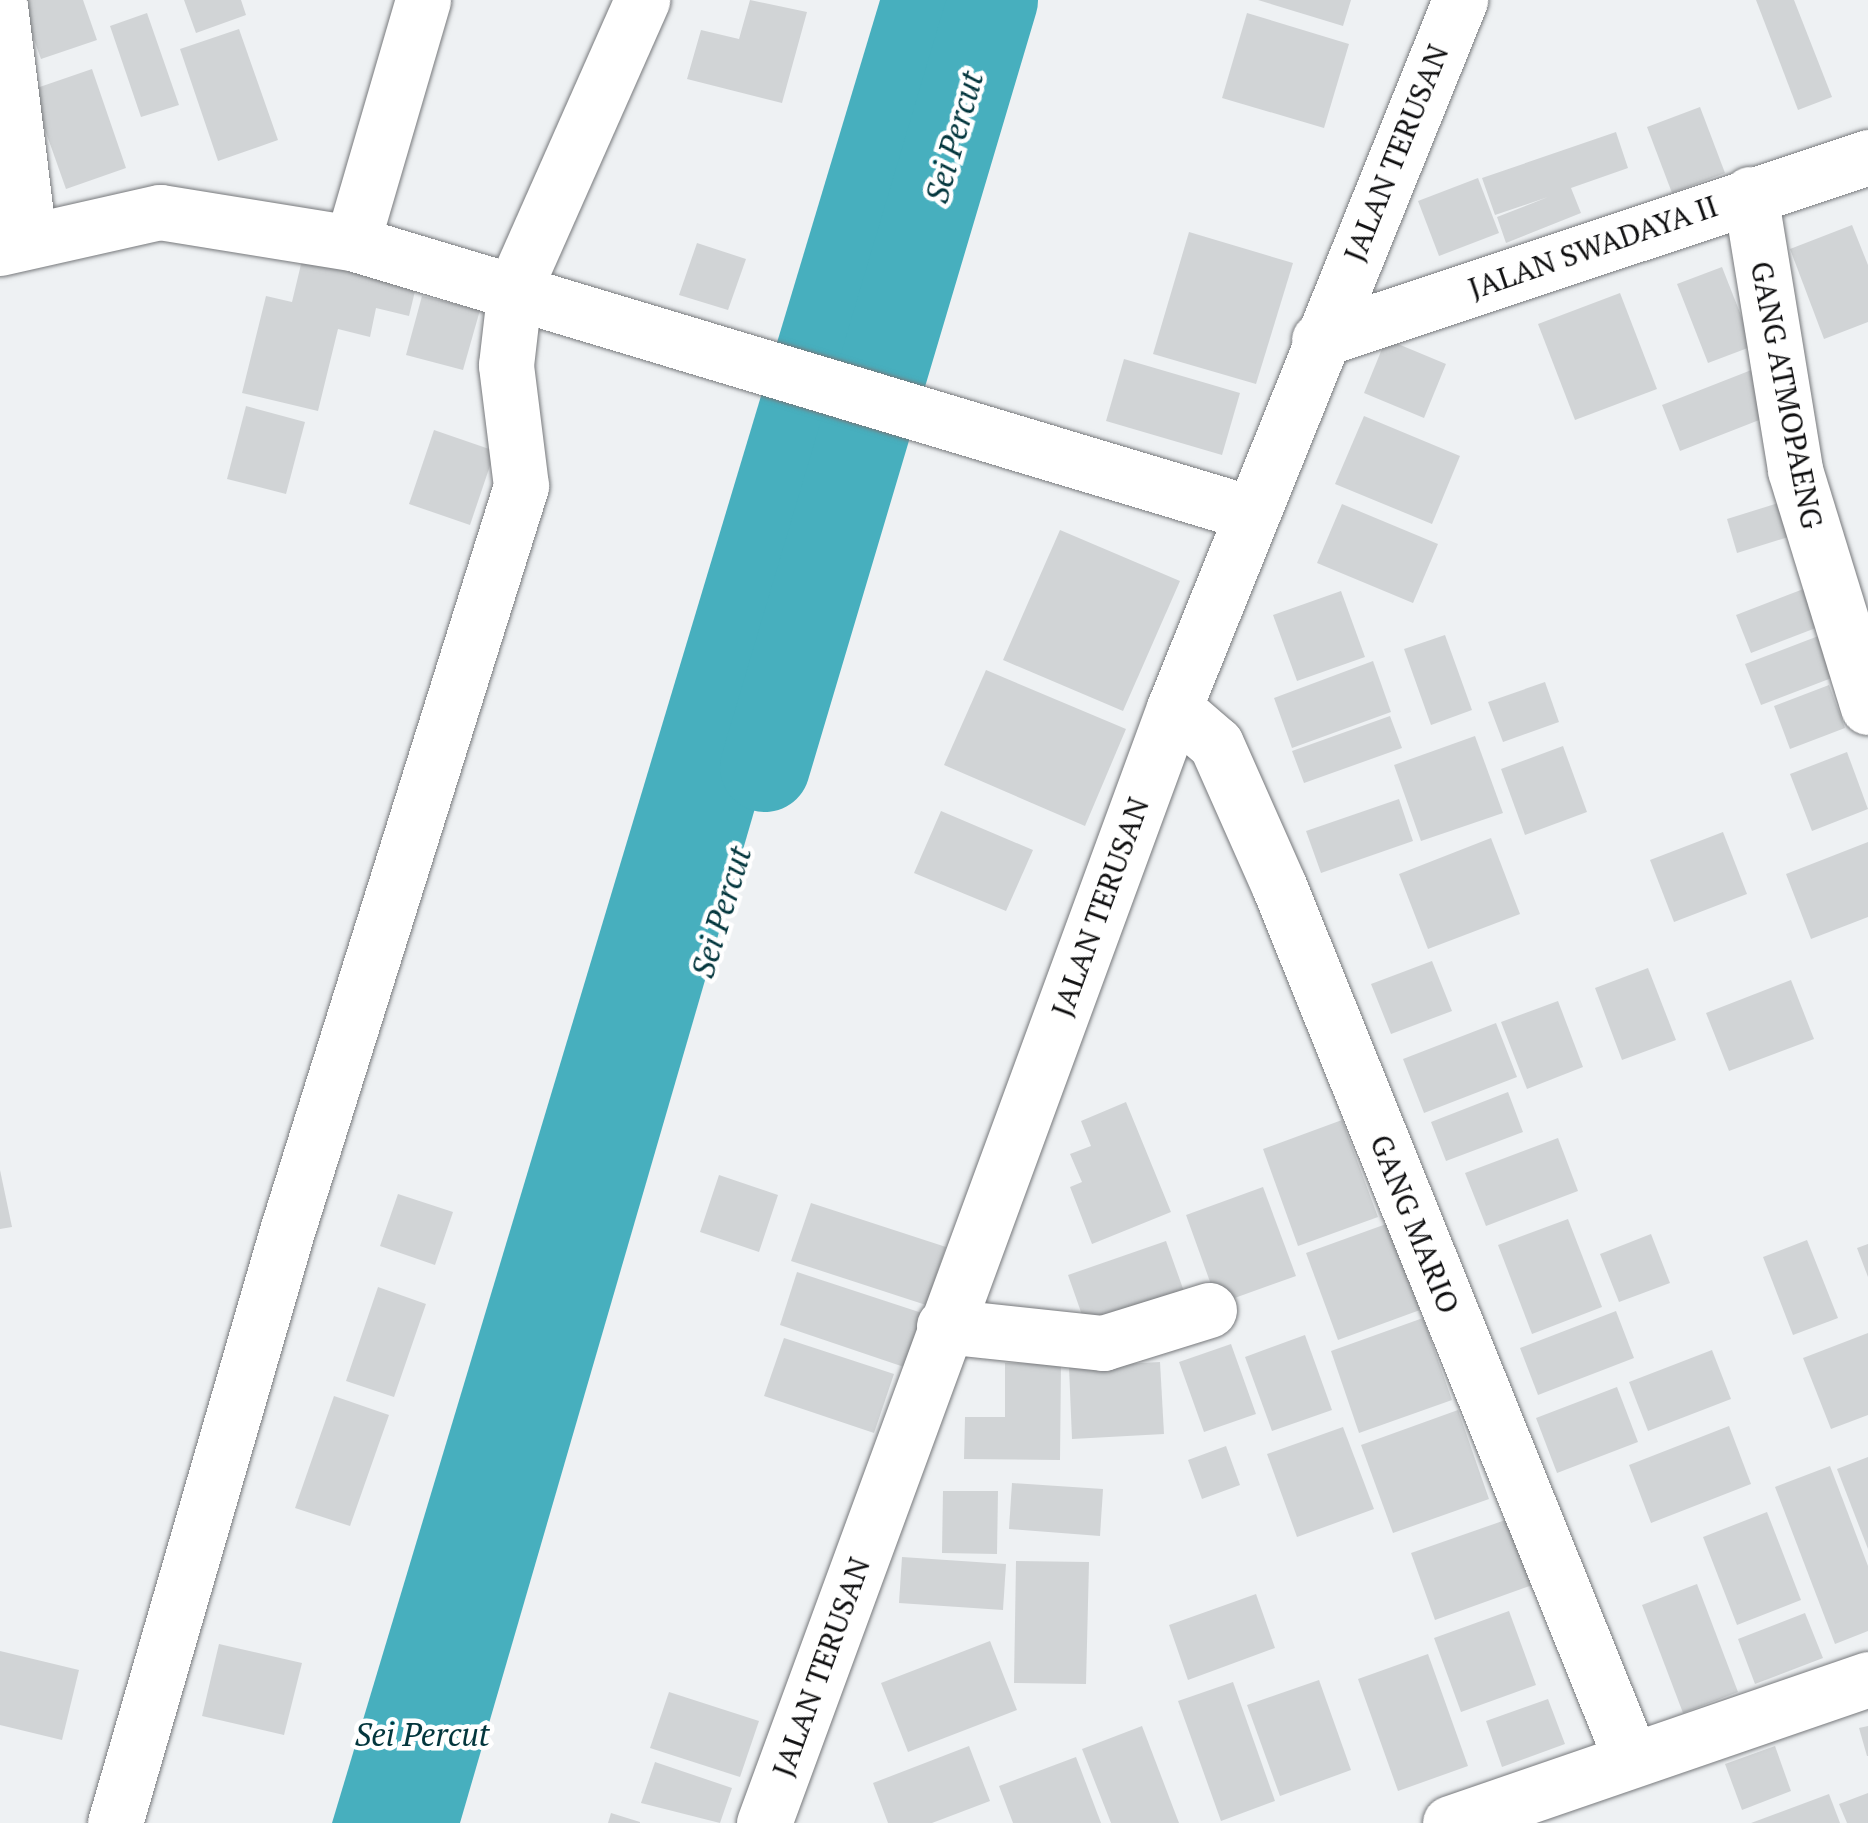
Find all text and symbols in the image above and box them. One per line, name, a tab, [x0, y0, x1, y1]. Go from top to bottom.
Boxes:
street label: JALAN TERUSAN	[1336, 39, 1456, 267]
water label: Sei Percut	[917, 67, 991, 207]
street label: JALAN SWADAYA II	[1463, 187, 1723, 307]
street label: GANG ATMOPAENG	[1743, 258, 1831, 532]
street label: JALAN TERUSAN	[1044, 792, 1156, 1022]
water label: Sei Percut	[683, 842, 759, 982]
street label: GANG MARIO	[1363, 1129, 1467, 1319]
street label: JALAN TERUSAN	[765, 1552, 877, 1782]
water label: Sei Percut	[354, 1715, 490, 1753]

